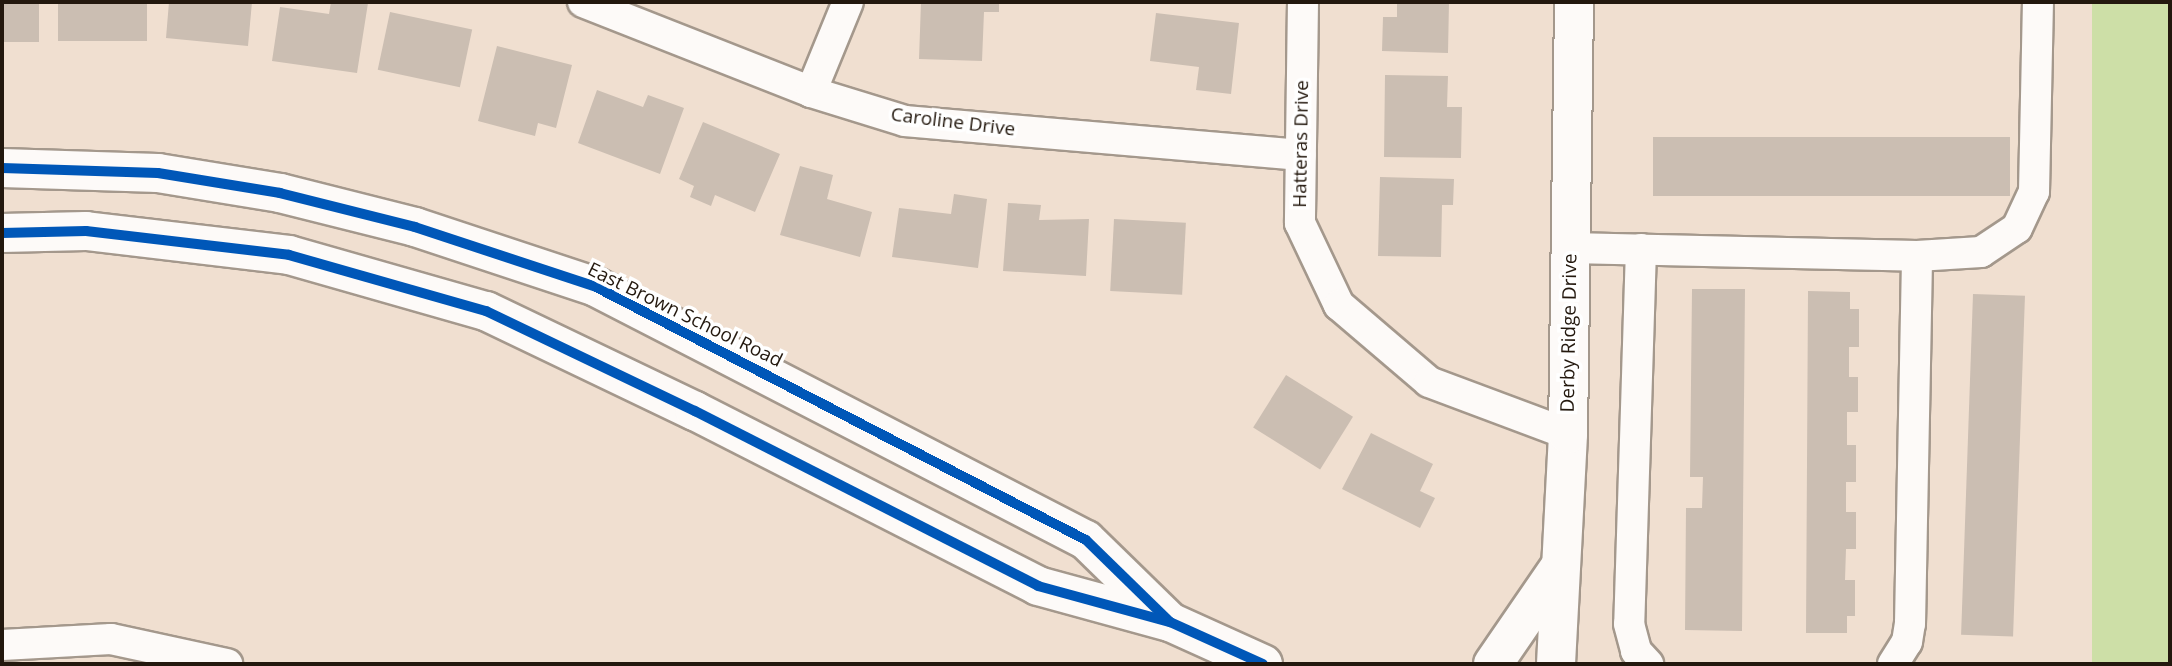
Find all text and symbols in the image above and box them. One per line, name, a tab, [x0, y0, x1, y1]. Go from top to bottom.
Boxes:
street label: Hatteras Drive	[1288, 80, 1314, 208]
street label: Caroline Drive	[890, 103, 1016, 141]
street label: Derby Ridge Drive	[1556, 253, 1582, 413]
street label: East Brown School Road	[584, 258, 786, 372]

